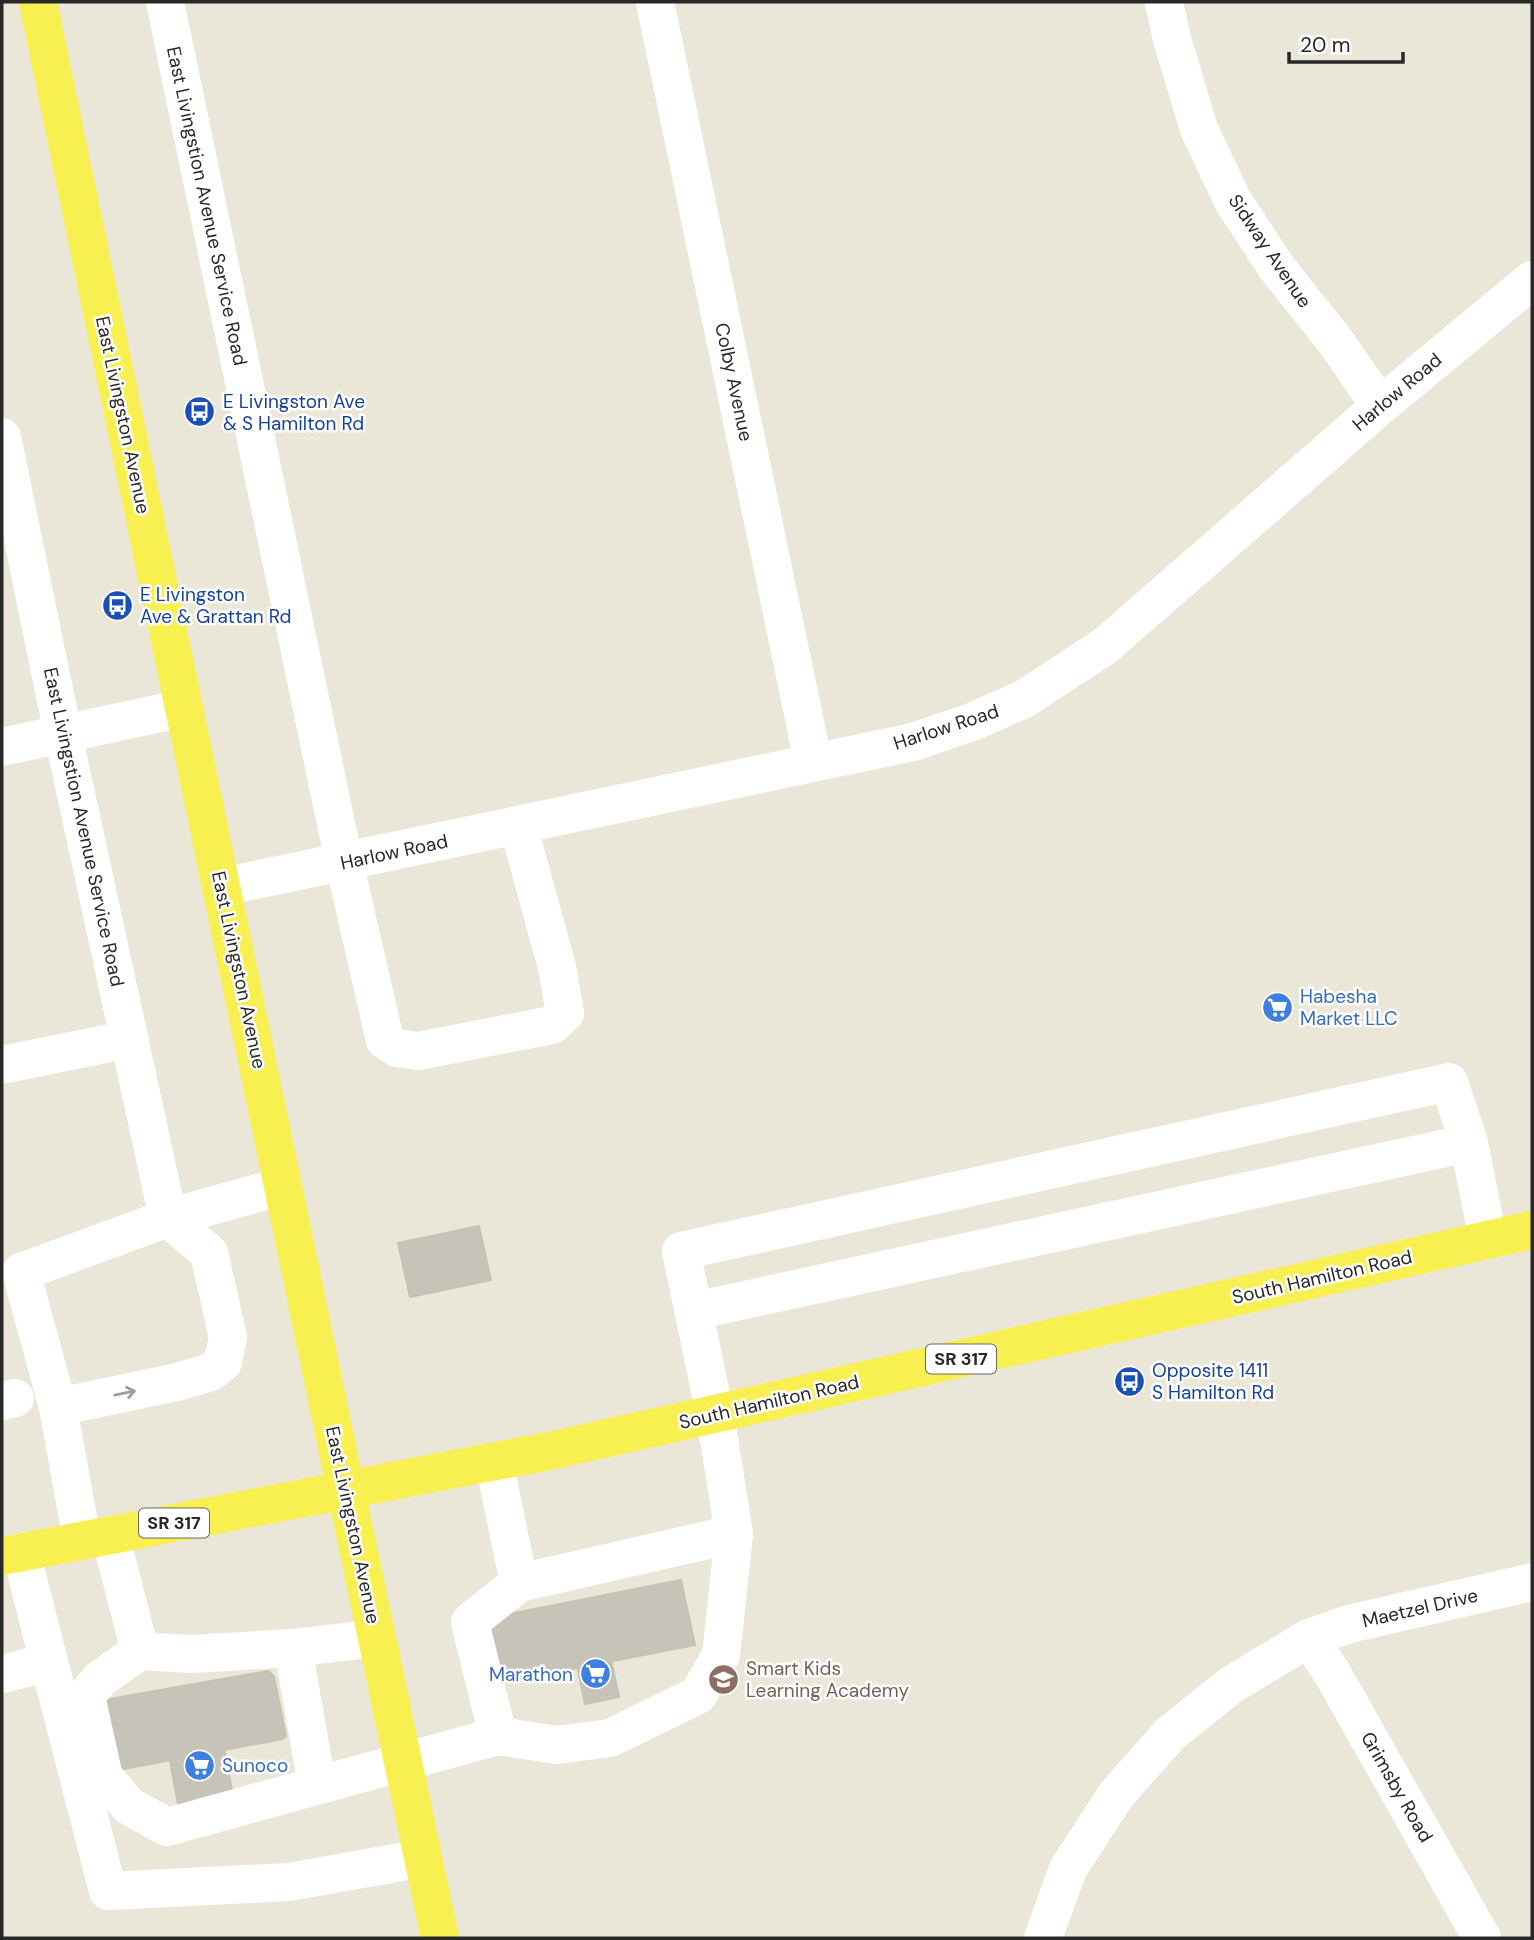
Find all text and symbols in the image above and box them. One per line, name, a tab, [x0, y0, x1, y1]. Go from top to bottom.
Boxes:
scale bar	[1289, 21, 1403, 65]
text: 20 m	[1300, 31, 1351, 59]
street label: East Livingstion Avenue Service Road	[161, 44, 253, 368]
street label: Sidway Avenue	[1223, 189, 1317, 313]
street label: East Livingston Avenue	[90, 314, 156, 516]
street label: Colby Avenue	[709, 320, 759, 444]
street label: Harlow Road	[1347, 347, 1447, 437]
place label: E Livingston Ave & S Hamilton Rd	[223, 389, 365, 436]
bus stop icon: E Livingston Ave & S Hamilton Rd	[183, 395, 217, 429]
place label: E Livingston Ave & Grattan Rd	[140, 582, 291, 629]
bus stop icon: E Livingston Ave & Grattan Rd	[100, 588, 134, 622]
street label: East Livingstion Avenue Service Road	[38, 665, 130, 989]
street label: Harlow Road	[890, 698, 1002, 756]
street label: Harlow Road	[338, 828, 450, 876]
street label: East Livingston Avenue	[206, 869, 272, 1071]
place label: Habesha Market LLC	[1300, 984, 1398, 1031]
supermarket icon: Habesha Market LLC	[1260, 990, 1294, 1024]
street label: South Hamilton Road	[1229, 1244, 1415, 1310]
road number: SR 317	[926, 1344, 996, 1374]
place label: Opposite 1411 S Hamilton Rd	[1152, 1358, 1274, 1405]
bus stop icon: Opposite 1411 S Hamilton Rd	[1112, 1364, 1146, 1398]
street label: South Hamilton Road	[676, 1369, 862, 1435]
one-way arrow	[113, 1385, 136, 1399]
street label: East Livingston Avenue	[320, 1424, 386, 1626]
road number: SR 317	[139, 1508, 209, 1538]
street label: Maetzel Drive	[1360, 1583, 1480, 1633]
place label: Smart Kids Learning Academy	[746, 1656, 909, 1703]
supermarket icon: Marathon	[579, 1657, 613, 1691]
place label: Marathon	[489, 1662, 573, 1687]
school or university icon: Smart Kids Learning Academy	[706, 1662, 740, 1696]
street label: Grimsby Road	[1355, 1727, 1439, 1847]
supermarket icon: Sunoco	[182, 1748, 216, 1782]
place label: Sunoco	[222, 1753, 288, 1778]

